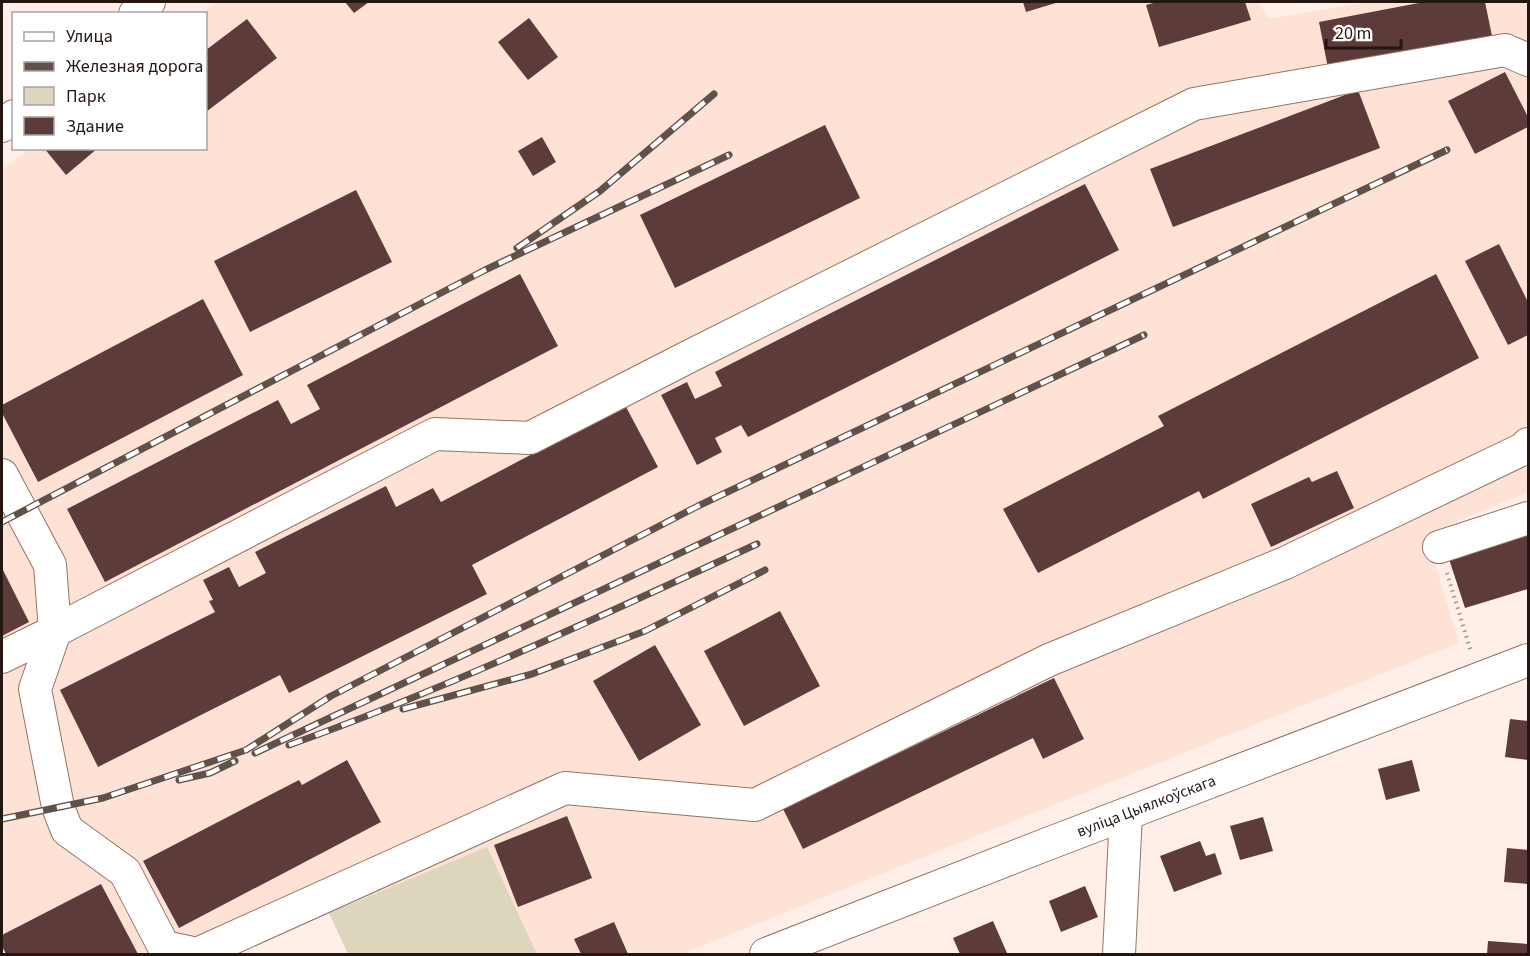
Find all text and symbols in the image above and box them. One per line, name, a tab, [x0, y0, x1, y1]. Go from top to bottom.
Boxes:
legend	[12, 12, 207, 150]
scale bar	[1326, 12, 1401, 50]
text: 20 m	[1335, 21, 1371, 46]
text: Улица	[66, 24, 113, 49]
text: Железная дорога	[66, 54, 203, 79]
text: Парк	[66, 84, 106, 109]
text: Здание	[66, 114, 124, 139]
street label: вуліца Цыялкоўскага	[1074, 770, 1219, 843]

